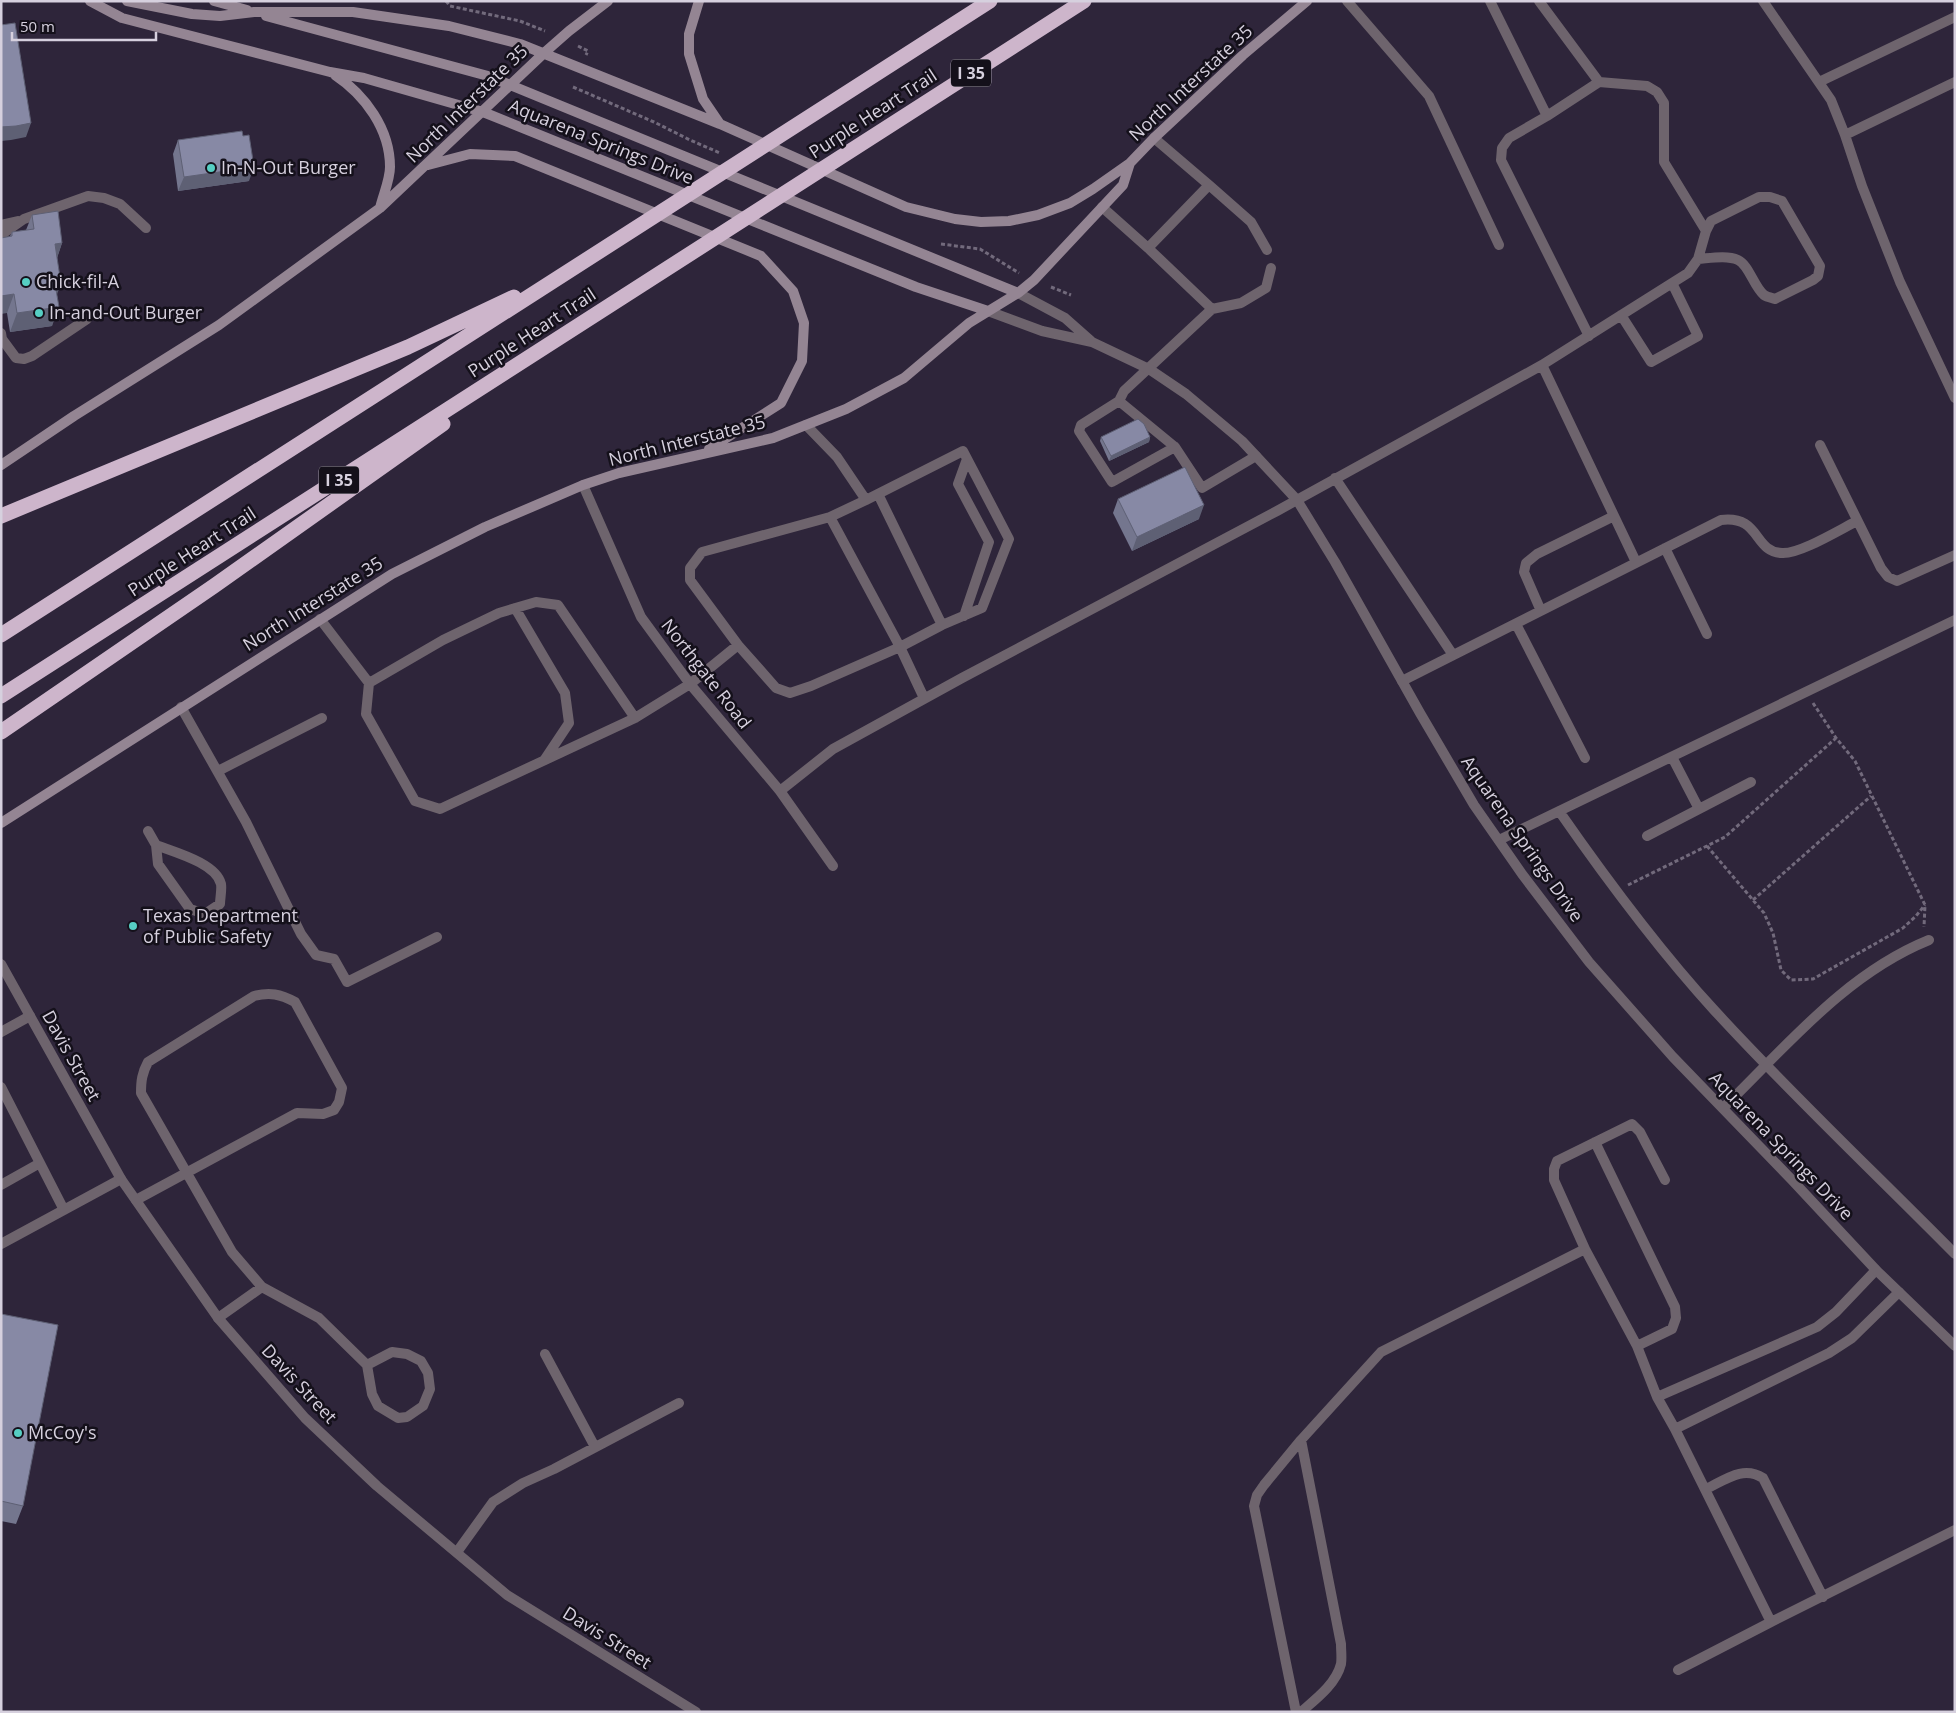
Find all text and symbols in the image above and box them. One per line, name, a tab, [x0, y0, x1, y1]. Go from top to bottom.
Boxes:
scale bar	[12, 10, 156, 42]
text: 50 m	[20, 16, 55, 36]
street label: North Interstate 35	[1123, 19, 1257, 146]
street label: North Interstate 35	[400, 39, 532, 168]
road number: I 35	[951, 59, 991, 86]
street label: Purple Heart Trail	[804, 63, 941, 163]
street label: Aquarena Springs Drive	[505, 93, 697, 189]
place label: In-N-Out Burger	[221, 155, 356, 179]
marker: In-N-Out Burger	[205, 162, 217, 174]
place label: Chick-fil-A	[36, 269, 120, 293]
marker: Chick-fil-A	[20, 276, 32, 288]
street label: Purple Heart Trail	[463, 282, 600, 382]
place label: In-and-Out Burger	[49, 300, 203, 324]
marker: In-and-Out Burger	[33, 307, 45, 319]
street label: North Interstate 35	[606, 409, 768, 471]
road number: I 35	[319, 466, 359, 494]
street label: Purple Heart Trail	[123, 501, 260, 601]
street label: North Interstate 35	[238, 550, 387, 656]
street label: Northgate Road	[656, 614, 757, 733]
street label: Aquarena Springs Drive	[1456, 751, 1589, 926]
place label: Texas Department of Public Safety	[143, 903, 298, 948]
marker: Texas Department of Public Safety	[127, 920, 139, 932]
street label: Davis Street	[37, 1006, 107, 1105]
street label: Aquarena Springs Drive	[1704, 1066, 1859, 1225]
street label: Davis Street	[257, 1339, 343, 1428]
place label: McCoy's	[28, 1420, 97, 1444]
marker: McCoy's	[12, 1427, 24, 1439]
street label: Davis Street	[559, 1600, 656, 1674]

